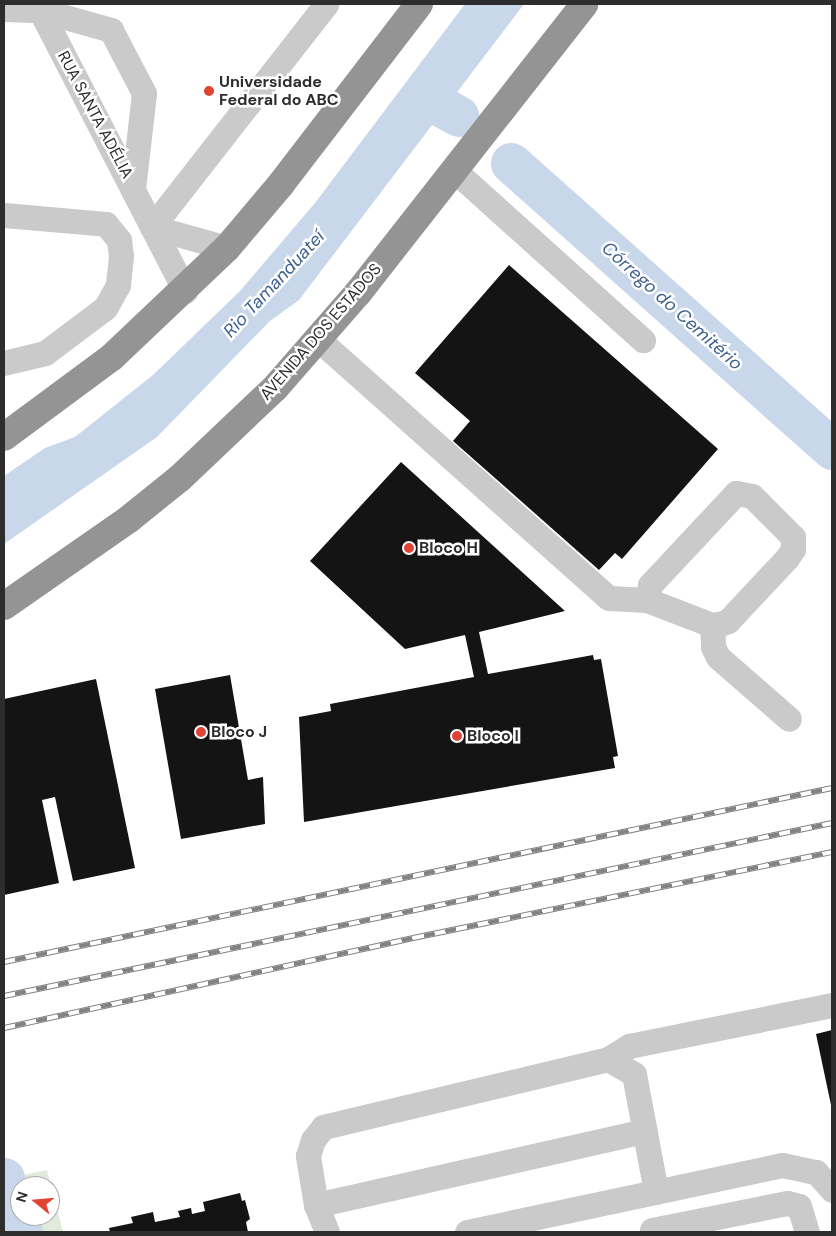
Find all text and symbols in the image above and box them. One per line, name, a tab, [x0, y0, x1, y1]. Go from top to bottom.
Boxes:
street label: RUA SANTA ADÉLIA	[53, 48, 137, 182]
place label: Universidade Federal do ABC	[219, 72, 339, 110]
marker: Universidade Federal do ABC	[203, 85, 215, 97]
water label: Rio Tamanduateí	[219, 226, 329, 342]
water label: Córrego do Cemitério	[597, 237, 747, 375]
street label: AVENIDA DOS ESTADOS	[256, 260, 386, 404]
place label: Bloco H	[419, 538, 478, 558]
marker: Bloco H	[403, 542, 415, 554]
place label: Bloco J	[211, 722, 267, 742]
marker: Bloco J	[195, 726, 207, 738]
place label: Bloco I	[467, 726, 519, 746]
marker: Bloco I	[451, 730, 463, 742]
north arrow	[10, 1176, 60, 1226]
text: N	[12, 1189, 32, 1204]

